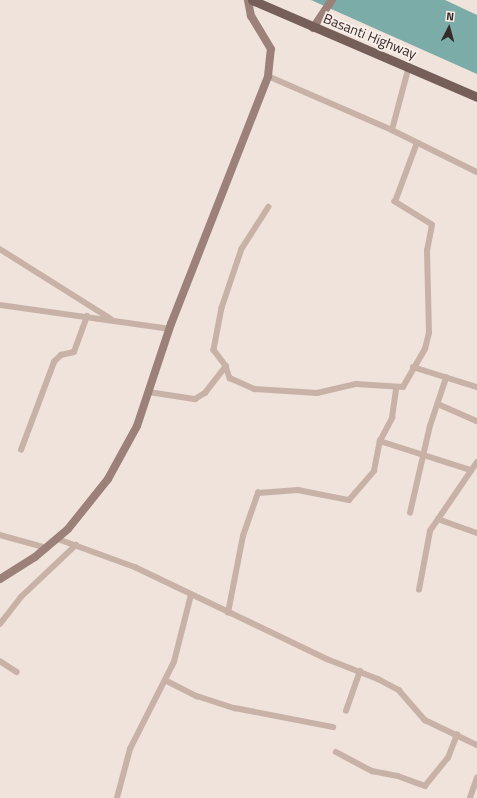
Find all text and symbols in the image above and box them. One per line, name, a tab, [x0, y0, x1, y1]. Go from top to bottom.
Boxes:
north arrow	[429, 8, 469, 48]
text: N	[446, 8, 455, 24]
street label: Basanti Highway	[321, 10, 419, 62]

